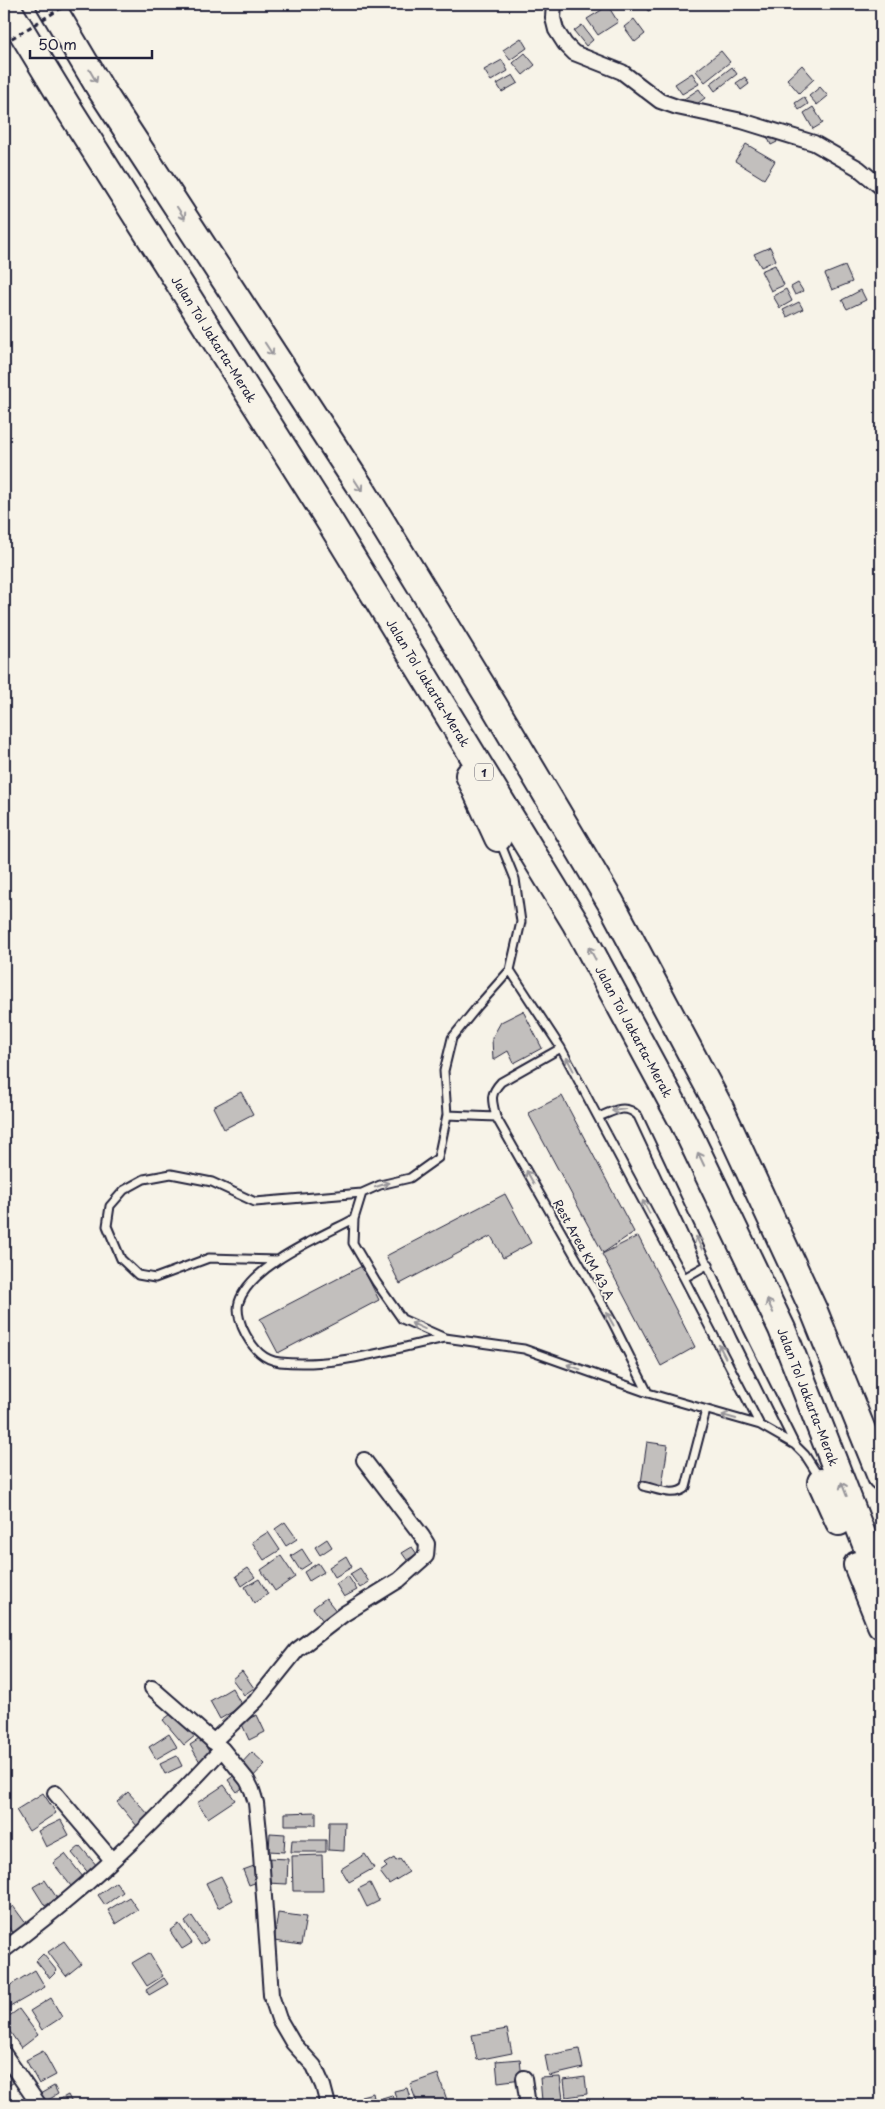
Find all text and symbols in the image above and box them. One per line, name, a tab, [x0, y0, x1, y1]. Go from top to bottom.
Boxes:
scale bar	[30, 28, 152, 60]
text: 50 m	[38, 32, 77, 55]
one-way arrow	[88, 68, 98, 83]
one-way arrow	[176, 205, 186, 219]
street label: Jalan Tol Jakarta–Merak	[167, 272, 261, 406]
one-way arrow	[265, 341, 275, 355]
one-way arrow	[353, 478, 363, 492]
street label: Jalan Tol Jakarta–Merak	[382, 615, 474, 750]
road number: 1	[475, 764, 493, 780]
one-way arrow	[587, 946, 597, 961]
street label: Jalan Tol Jakarta–Merak	[591, 962, 677, 1100]
one-way arrow	[564, 1057, 574, 1072]
one-way arrow	[612, 1105, 628, 1115]
one-way arrow	[695, 1152, 705, 1167]
one-way arrow	[525, 1171, 535, 1185]
one-way arrow	[373, 1180, 389, 1190]
street label: Rest Area KM 43 A	[549, 1196, 619, 1302]
one-way arrow	[641, 1200, 651, 1215]
one-way arrow	[693, 1236, 703, 1251]
one-way arrow	[765, 1299, 775, 1314]
one-way arrow	[605, 1311, 615, 1326]
one-way arrow	[411, 1321, 426, 1330]
street label: Jalan Tol Jakarta–Merak	[773, 1325, 843, 1469]
one-way arrow	[717, 1344, 726, 1359]
one-way arrow	[567, 1362, 582, 1371]
one-way arrow	[721, 1411, 737, 1421]
one-way arrow	[839, 1482, 848, 1497]

